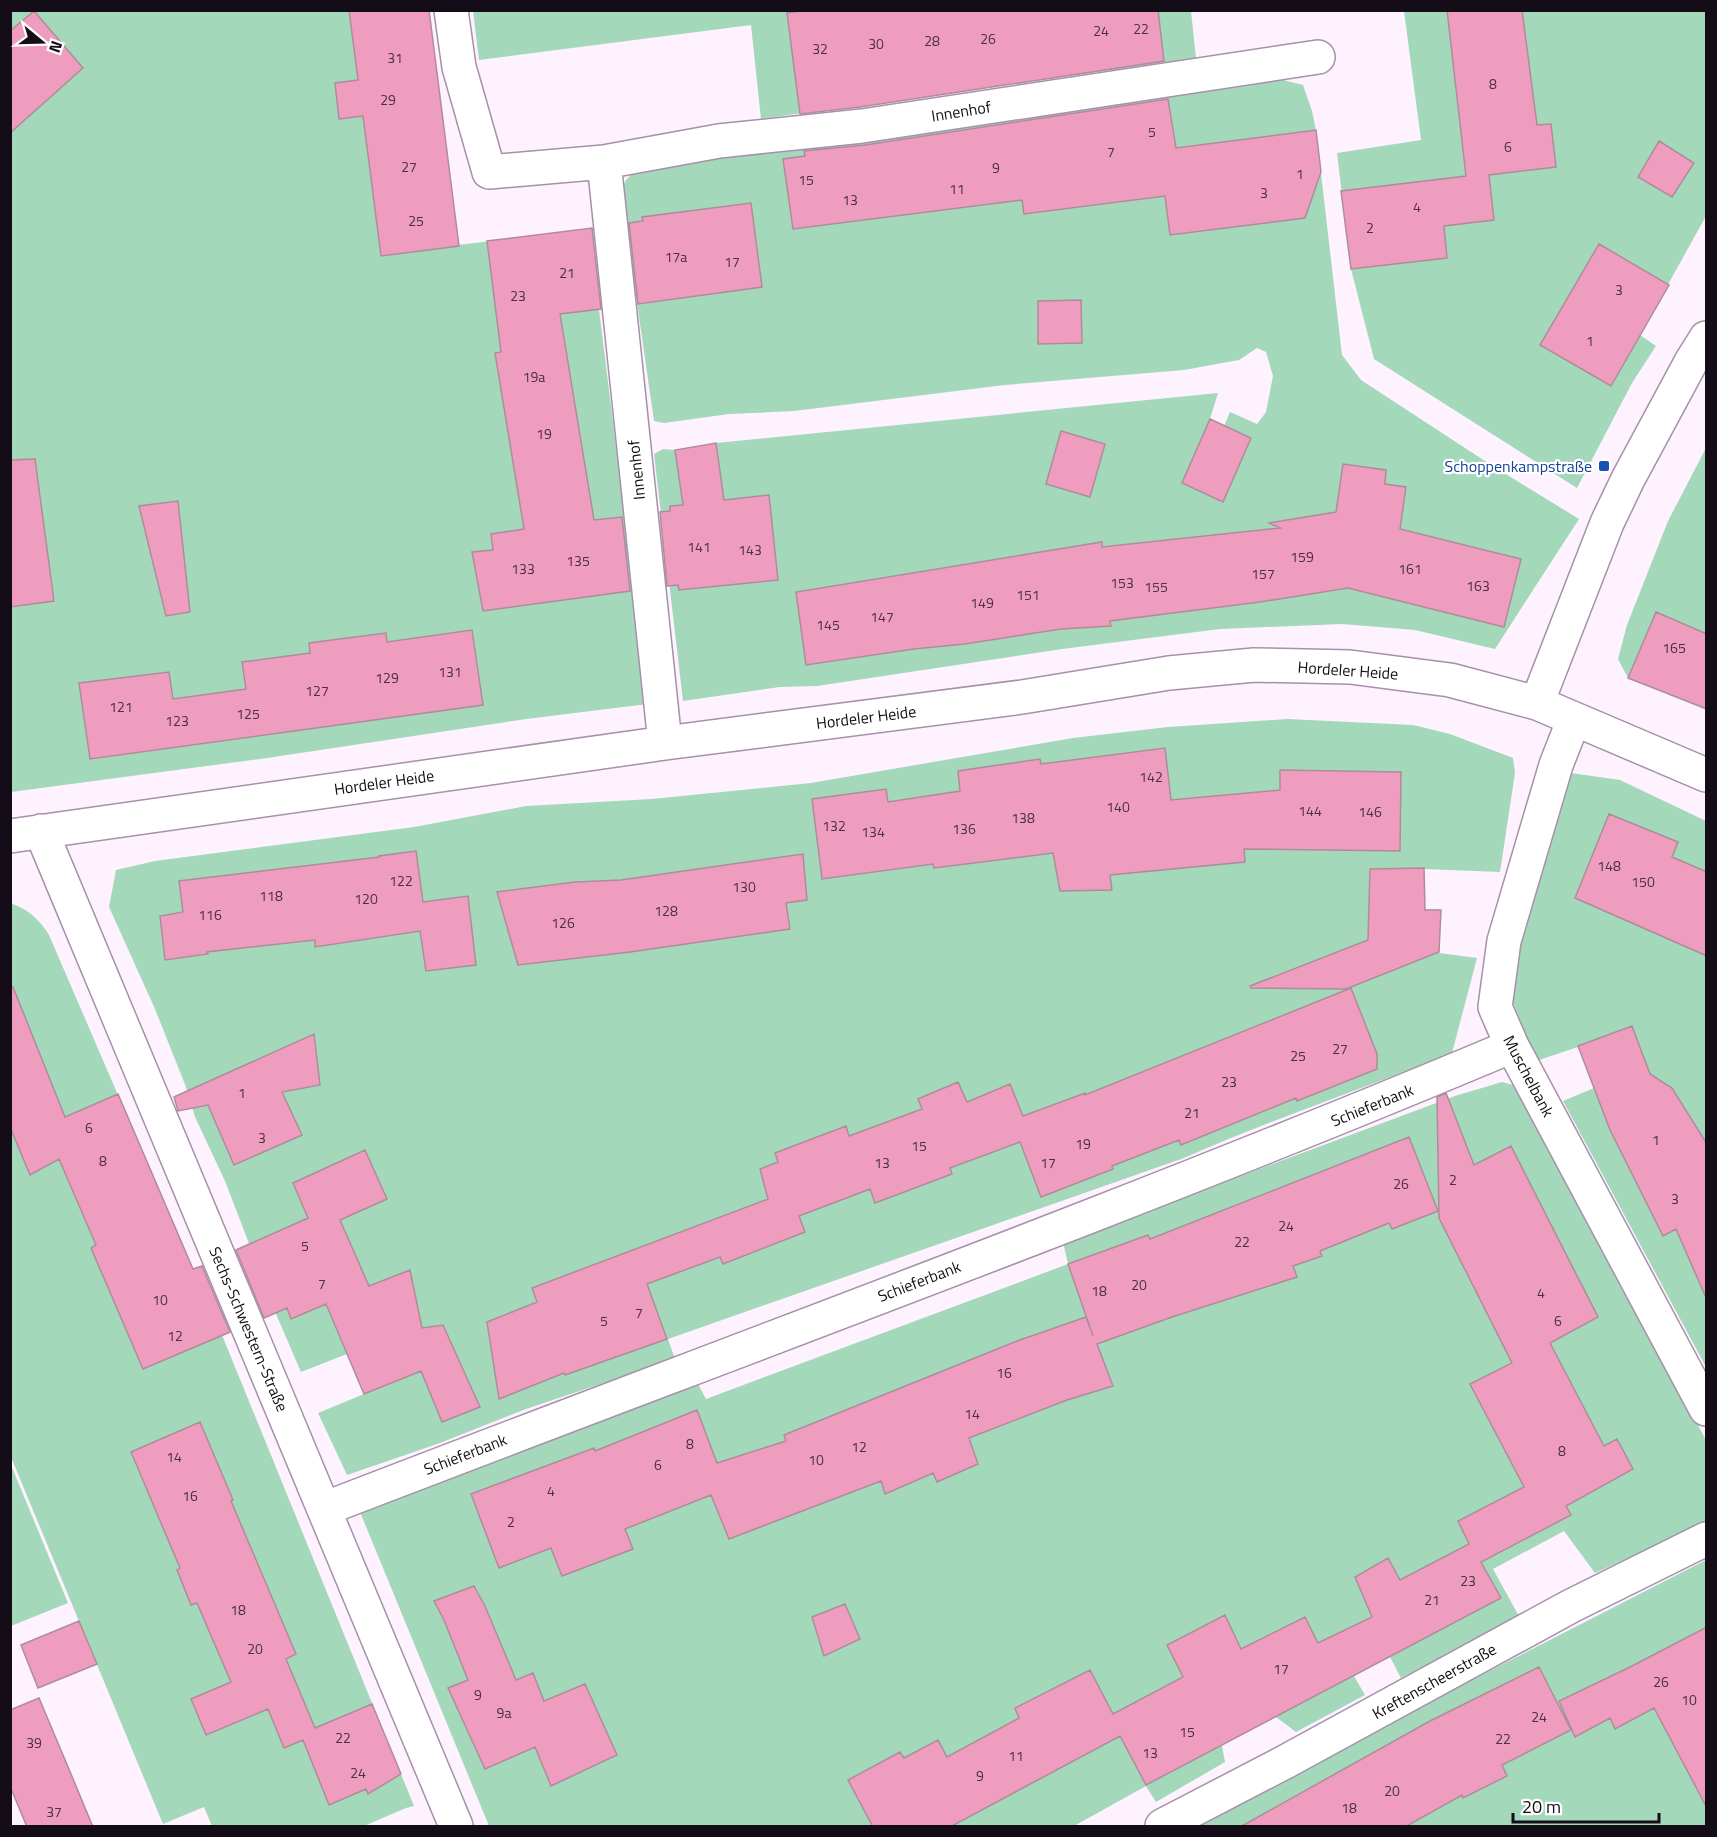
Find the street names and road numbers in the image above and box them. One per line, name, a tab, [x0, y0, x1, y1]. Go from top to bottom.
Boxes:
street label: Innenhof	[929, 94, 993, 128]
street label: Innenhof	[621, 438, 651, 501]
street label: Hordeler Heide	[1297, 655, 1399, 685]
street label: Hordeler Heide	[815, 699, 917, 735]
street label: Hordeler Heide	[332, 763, 436, 801]
street label: Muschelbank	[1497, 1031, 1561, 1121]
street label: Schieferbank	[1327, 1077, 1417, 1132]
street label: Sechs-Schwestern-Straße	[203, 1243, 295, 1415]
street label: Schieferbank	[874, 1254, 964, 1308]
street label: Schieferbank	[420, 1427, 510, 1481]
street label: Kreftenscheerstraße	[1368, 1637, 1500, 1725]

